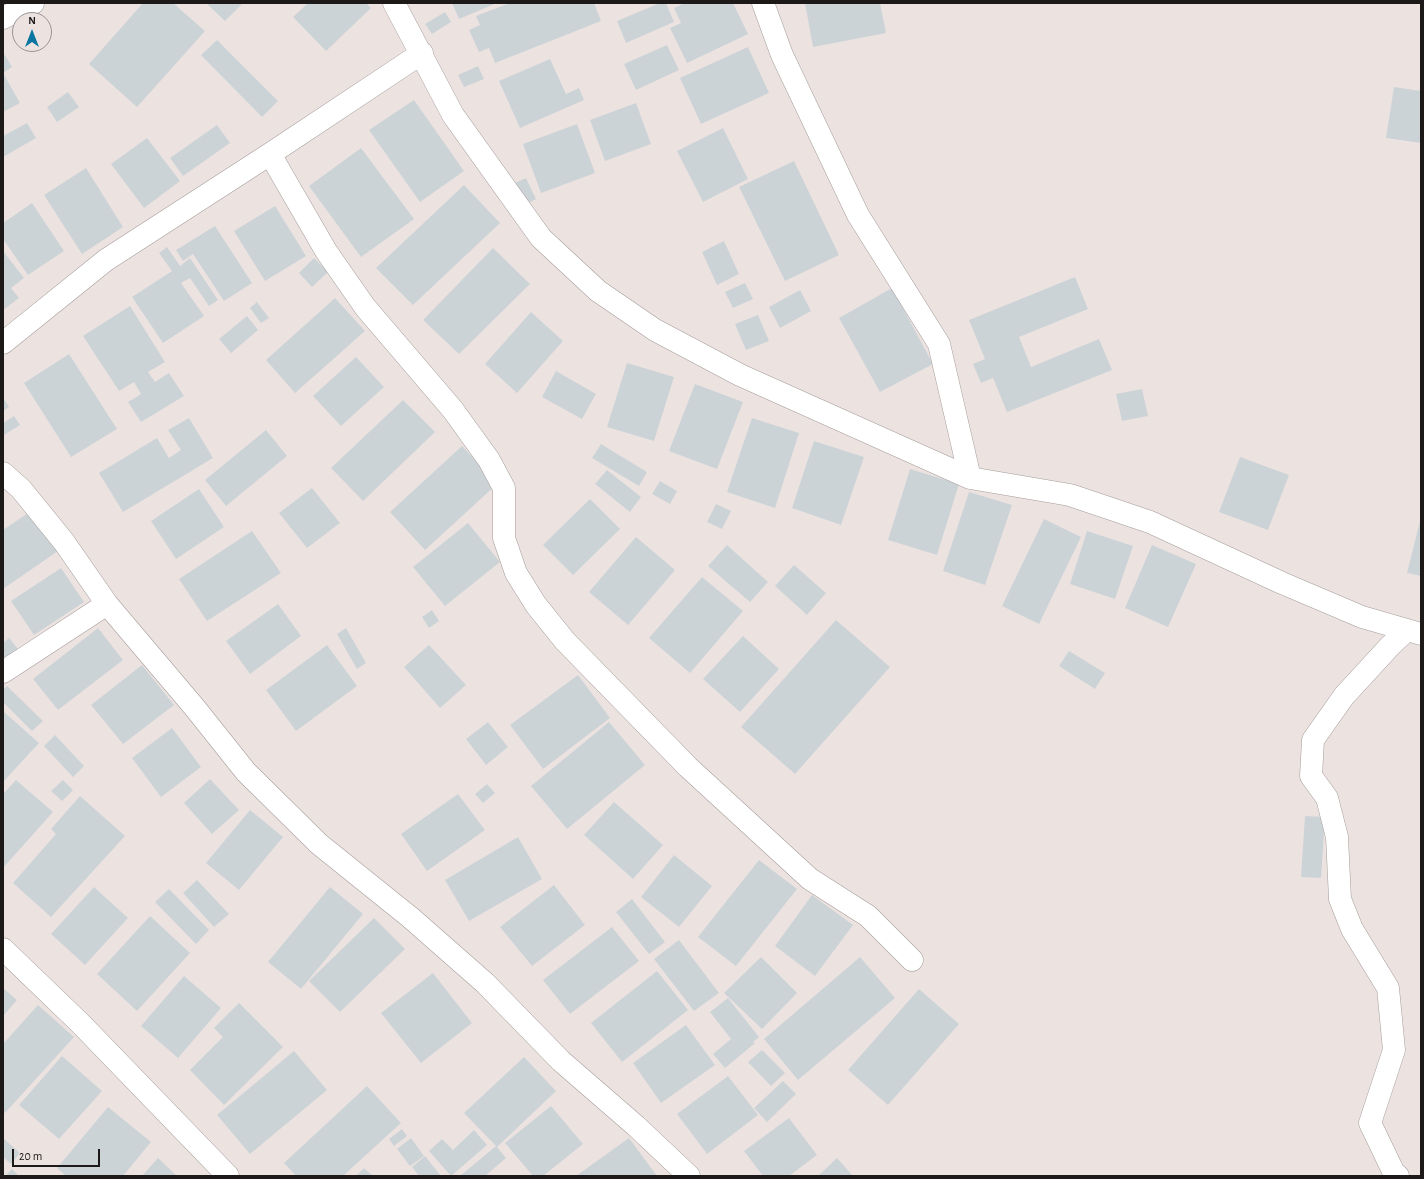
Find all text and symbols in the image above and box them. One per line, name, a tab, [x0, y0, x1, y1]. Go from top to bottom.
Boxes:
north arrow	[12, 12, 52, 52]
text: N	[28, 15, 36, 26]
scale bar	[14, 1141, 102, 1167]
text: 20 m	[19, 1150, 42, 1162]

